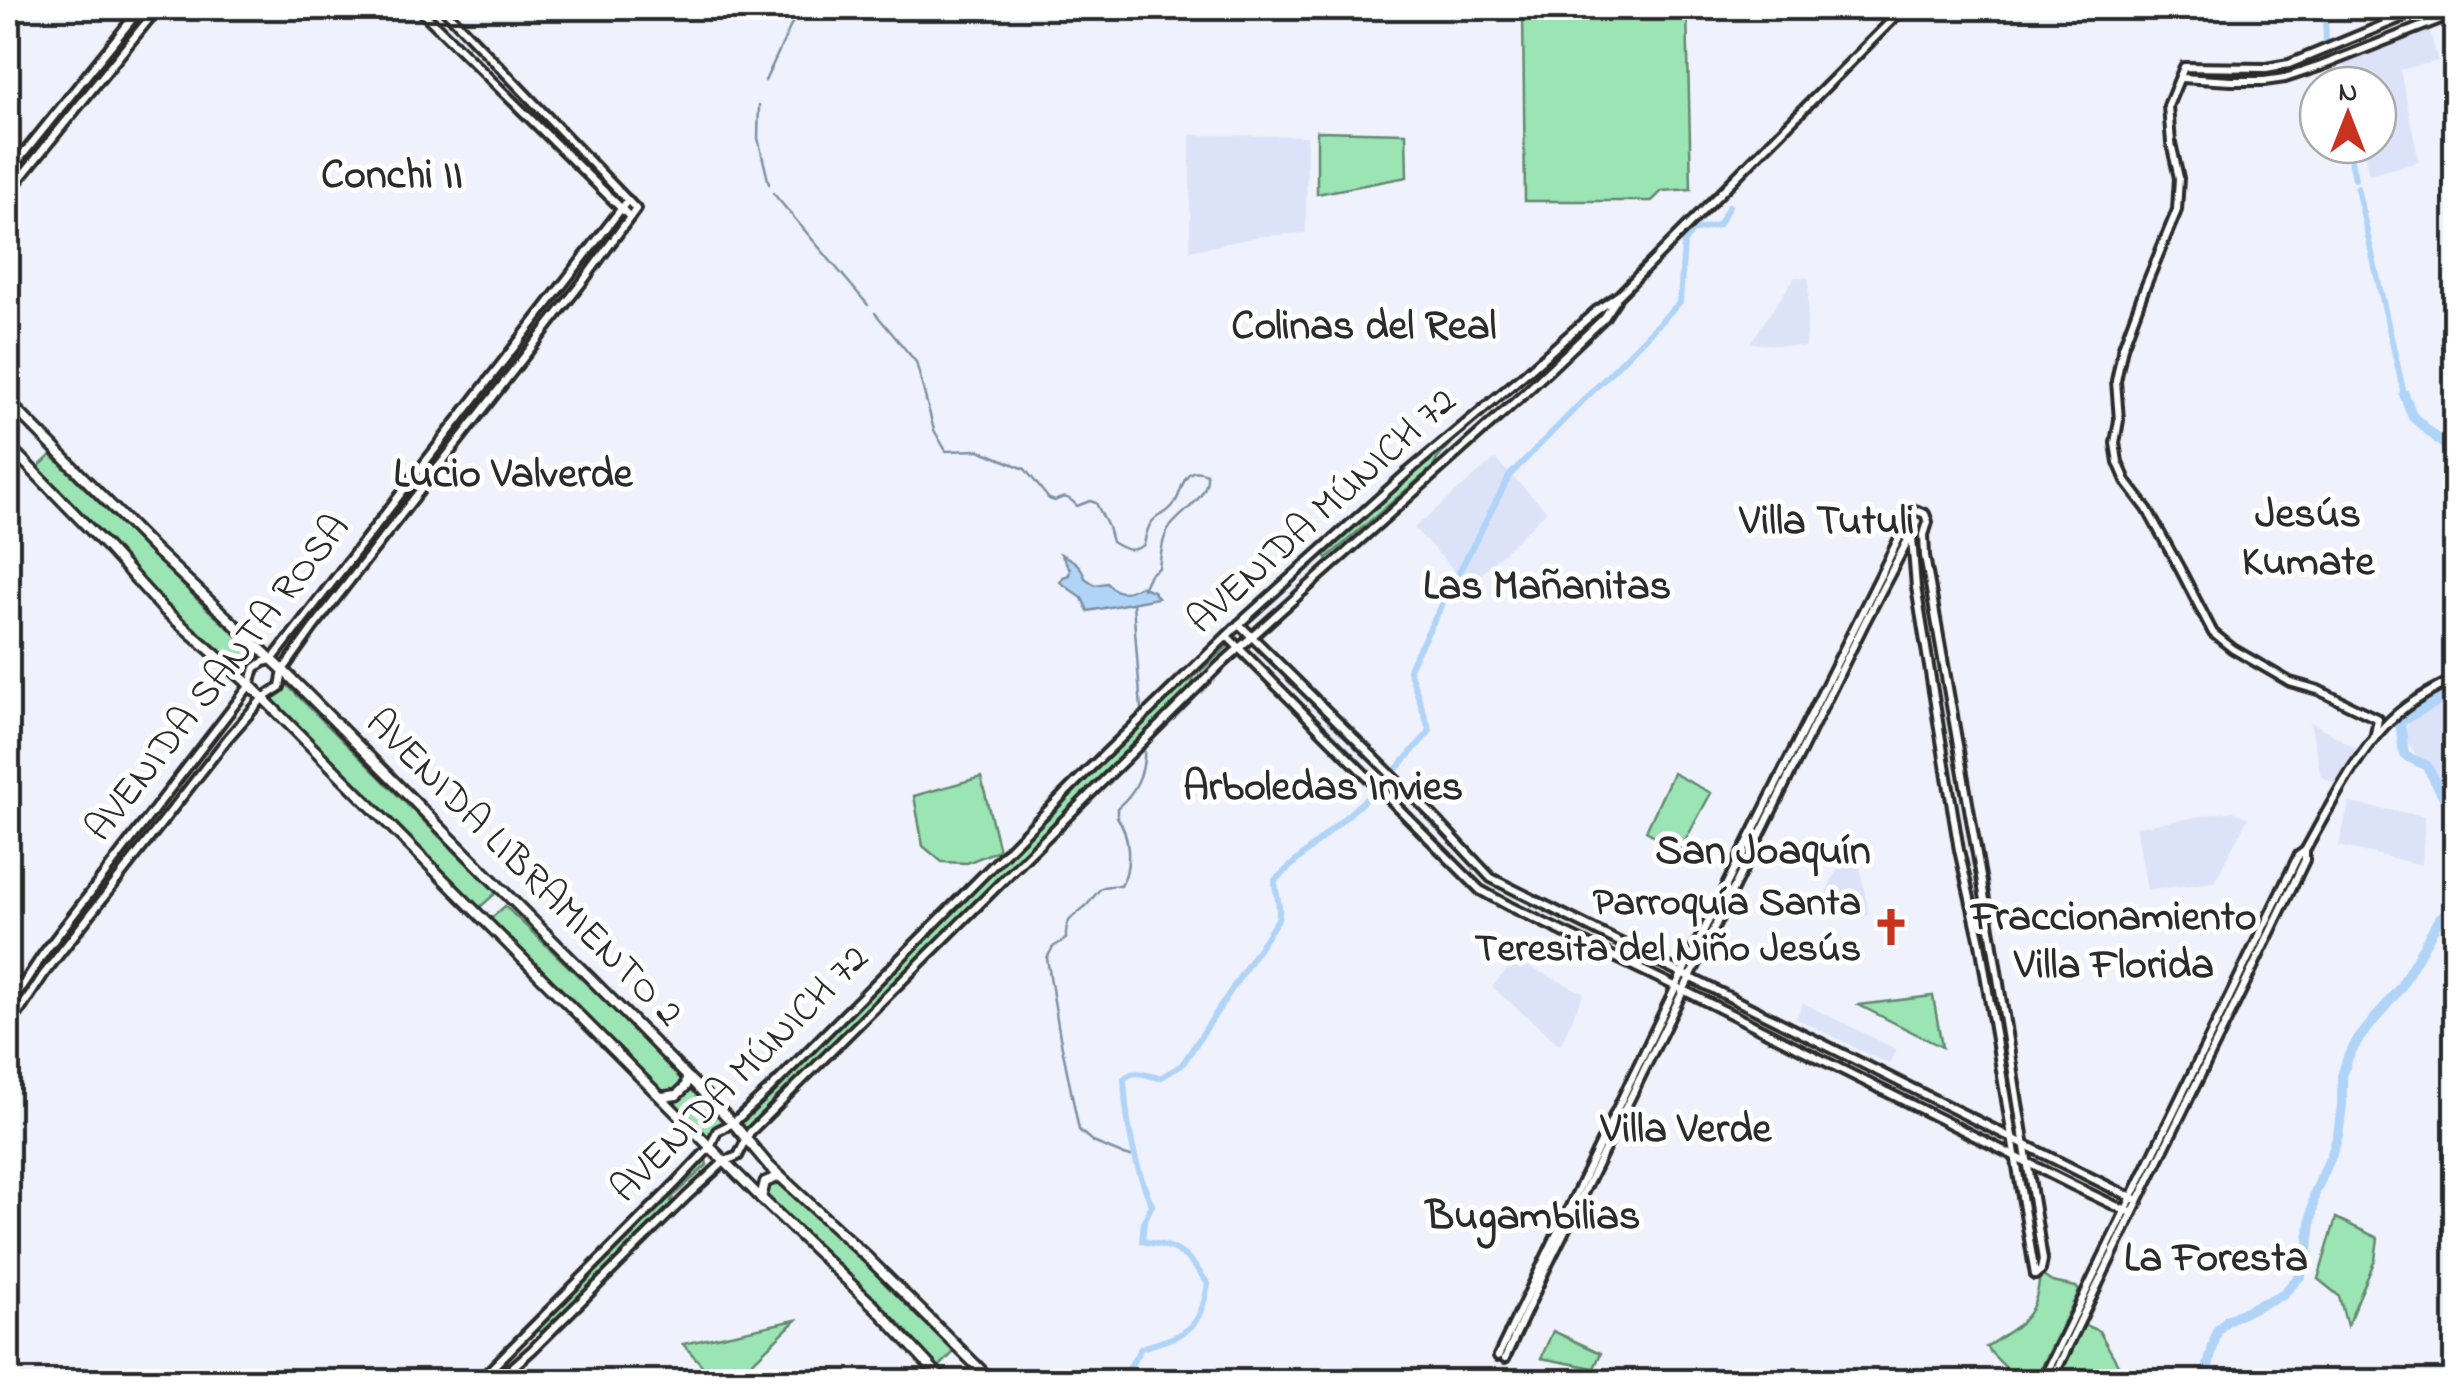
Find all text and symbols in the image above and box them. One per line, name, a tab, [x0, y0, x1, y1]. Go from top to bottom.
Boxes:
north arrow	[2298, 65, 2398, 165]
text: N	[2339, 73, 2357, 114]
district label: Conchi II	[321, 146, 463, 207]
district label: Colinas del Real	[1231, 297, 1497, 358]
street label: AVENIDA MÚNICH 72	[1175, 374, 1471, 650]
district label: Lucio Valverde	[393, 445, 634, 506]
district label: Jesús Kumate	[2242, 485, 2375, 594]
district label: Villa Tutuli	[1739, 492, 1914, 553]
street label: AVENIDA SANTA ROSA	[72, 502, 366, 856]
district label: Las Mañanitas	[1423, 557, 1671, 618]
street label: AVENIDA LIBRAMIENTO 2	[350, 696, 696, 1042]
district label: Arboledas Invies	[1183, 758, 1463, 819]
district label: San Joaquín	[1655, 822, 1871, 883]
place label: Parroquía Santa Teresita del Niño Jesús	[1474, 875, 1861, 980]
district label: Fraccionamiento Villa Florida	[1969, 888, 2257, 997]
church icon: Parroquía Santa Teresita del Niño Jesús	[1870, 906, 1912, 948]
street label: AVENIDA MÚNICH 72	[598, 932, 884, 1218]
district label: Villa Verde	[1600, 1100, 1773, 1161]
district label: Bugambilias	[1424, 1187, 1640, 1249]
district label: La Foresta	[2124, 1229, 2308, 1290]

